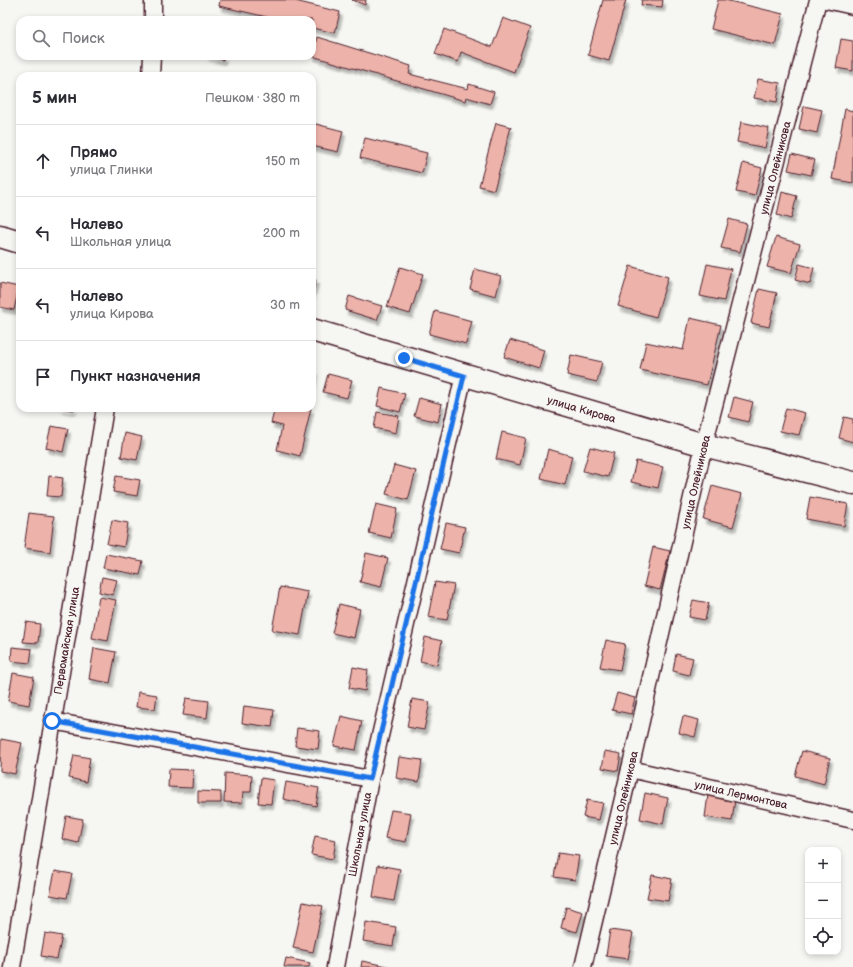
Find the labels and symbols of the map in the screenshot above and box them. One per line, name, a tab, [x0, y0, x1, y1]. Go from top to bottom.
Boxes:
street label: улица Олейникова	[757, 119, 794, 216]
route end	[395, 349, 413, 367]
street label: улица Кирова	[546, 393, 618, 426]
street label: улица Олейникова	[679, 433, 713, 530]
street label: Первомайская улица	[51, 585, 82, 696]
route start	[43, 712, 61, 730]
street label: улица Олейникова	[606, 749, 641, 846]
street label: улица Лермонтова	[693, 778, 789, 812]
street label: Школьная улица	[346, 790, 375, 878]

